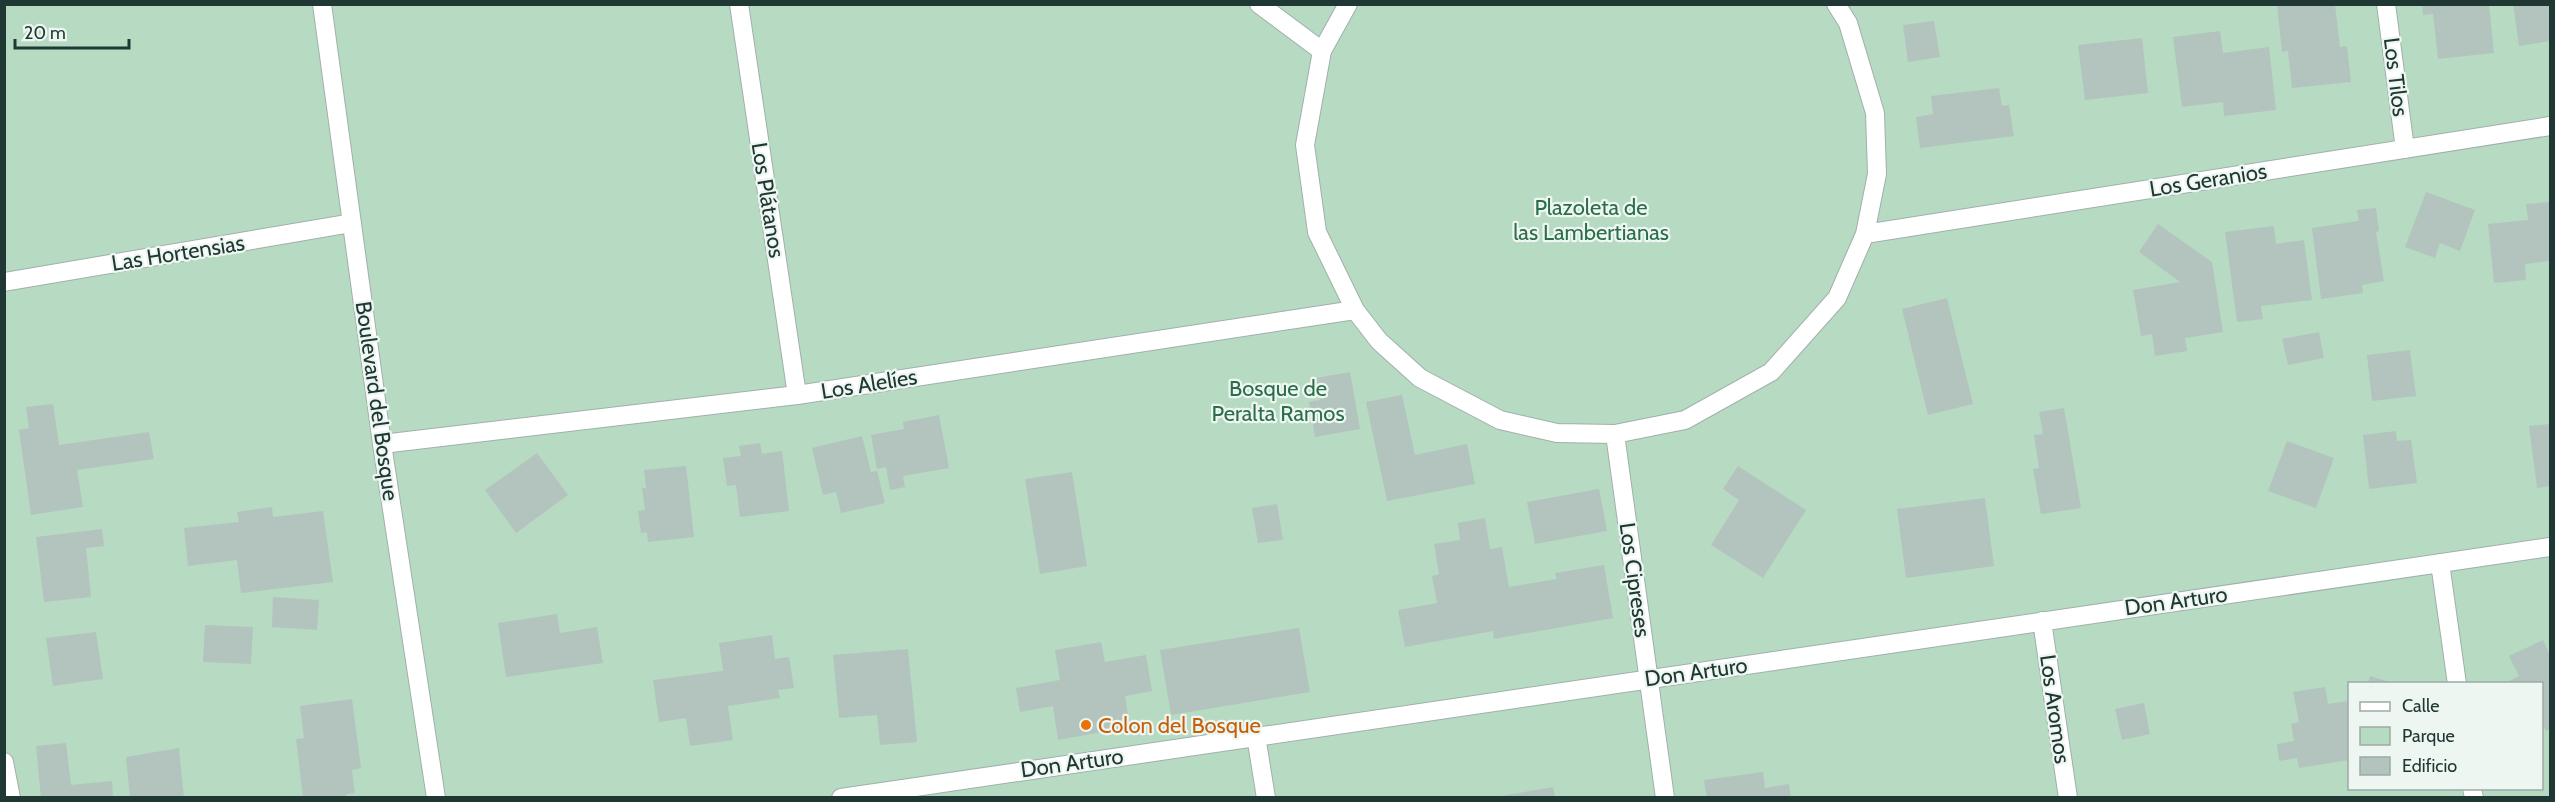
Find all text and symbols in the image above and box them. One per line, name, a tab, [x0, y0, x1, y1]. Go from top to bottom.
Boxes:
scale bar	[15, 12, 129, 50]
text: 20 m	[24, 22, 66, 44]
street label: Los Tilos	[2378, 36, 2414, 118]
street label: Los Plátanos	[746, 140, 790, 260]
street label: Los Geranios	[2147, 157, 2269, 203]
park label: Plazoleta de las Lambertianas	[1513, 194, 1669, 246]
street label: Las Hortensias	[110, 229, 246, 277]
street label: Boulevard del Bosque	[350, 300, 404, 502]
street label: Los Alelíes	[819, 363, 919, 405]
park label: Bosque de Peralta Ramos	[1211, 375, 1345, 427]
street label: Los Cipreses	[1614, 521, 1656, 639]
street label: Don Arturo	[2123, 580, 2229, 622]
street label: Don Arturo	[1643, 651, 1749, 693]
street label: Los Aromos	[2034, 653, 2076, 765]
legend	[2348, 682, 2543, 790]
text: Calle	[2402, 695, 2439, 717]
place label: Colon del Bosque	[1098, 712, 1261, 739]
marker: Colon del Bosque	[1079, 718, 1093, 732]
text: Parque	[2402, 725, 2455, 747]
street label: Don Arturo	[1019, 742, 1125, 784]
text: Edificio	[2402, 755, 2457, 777]

